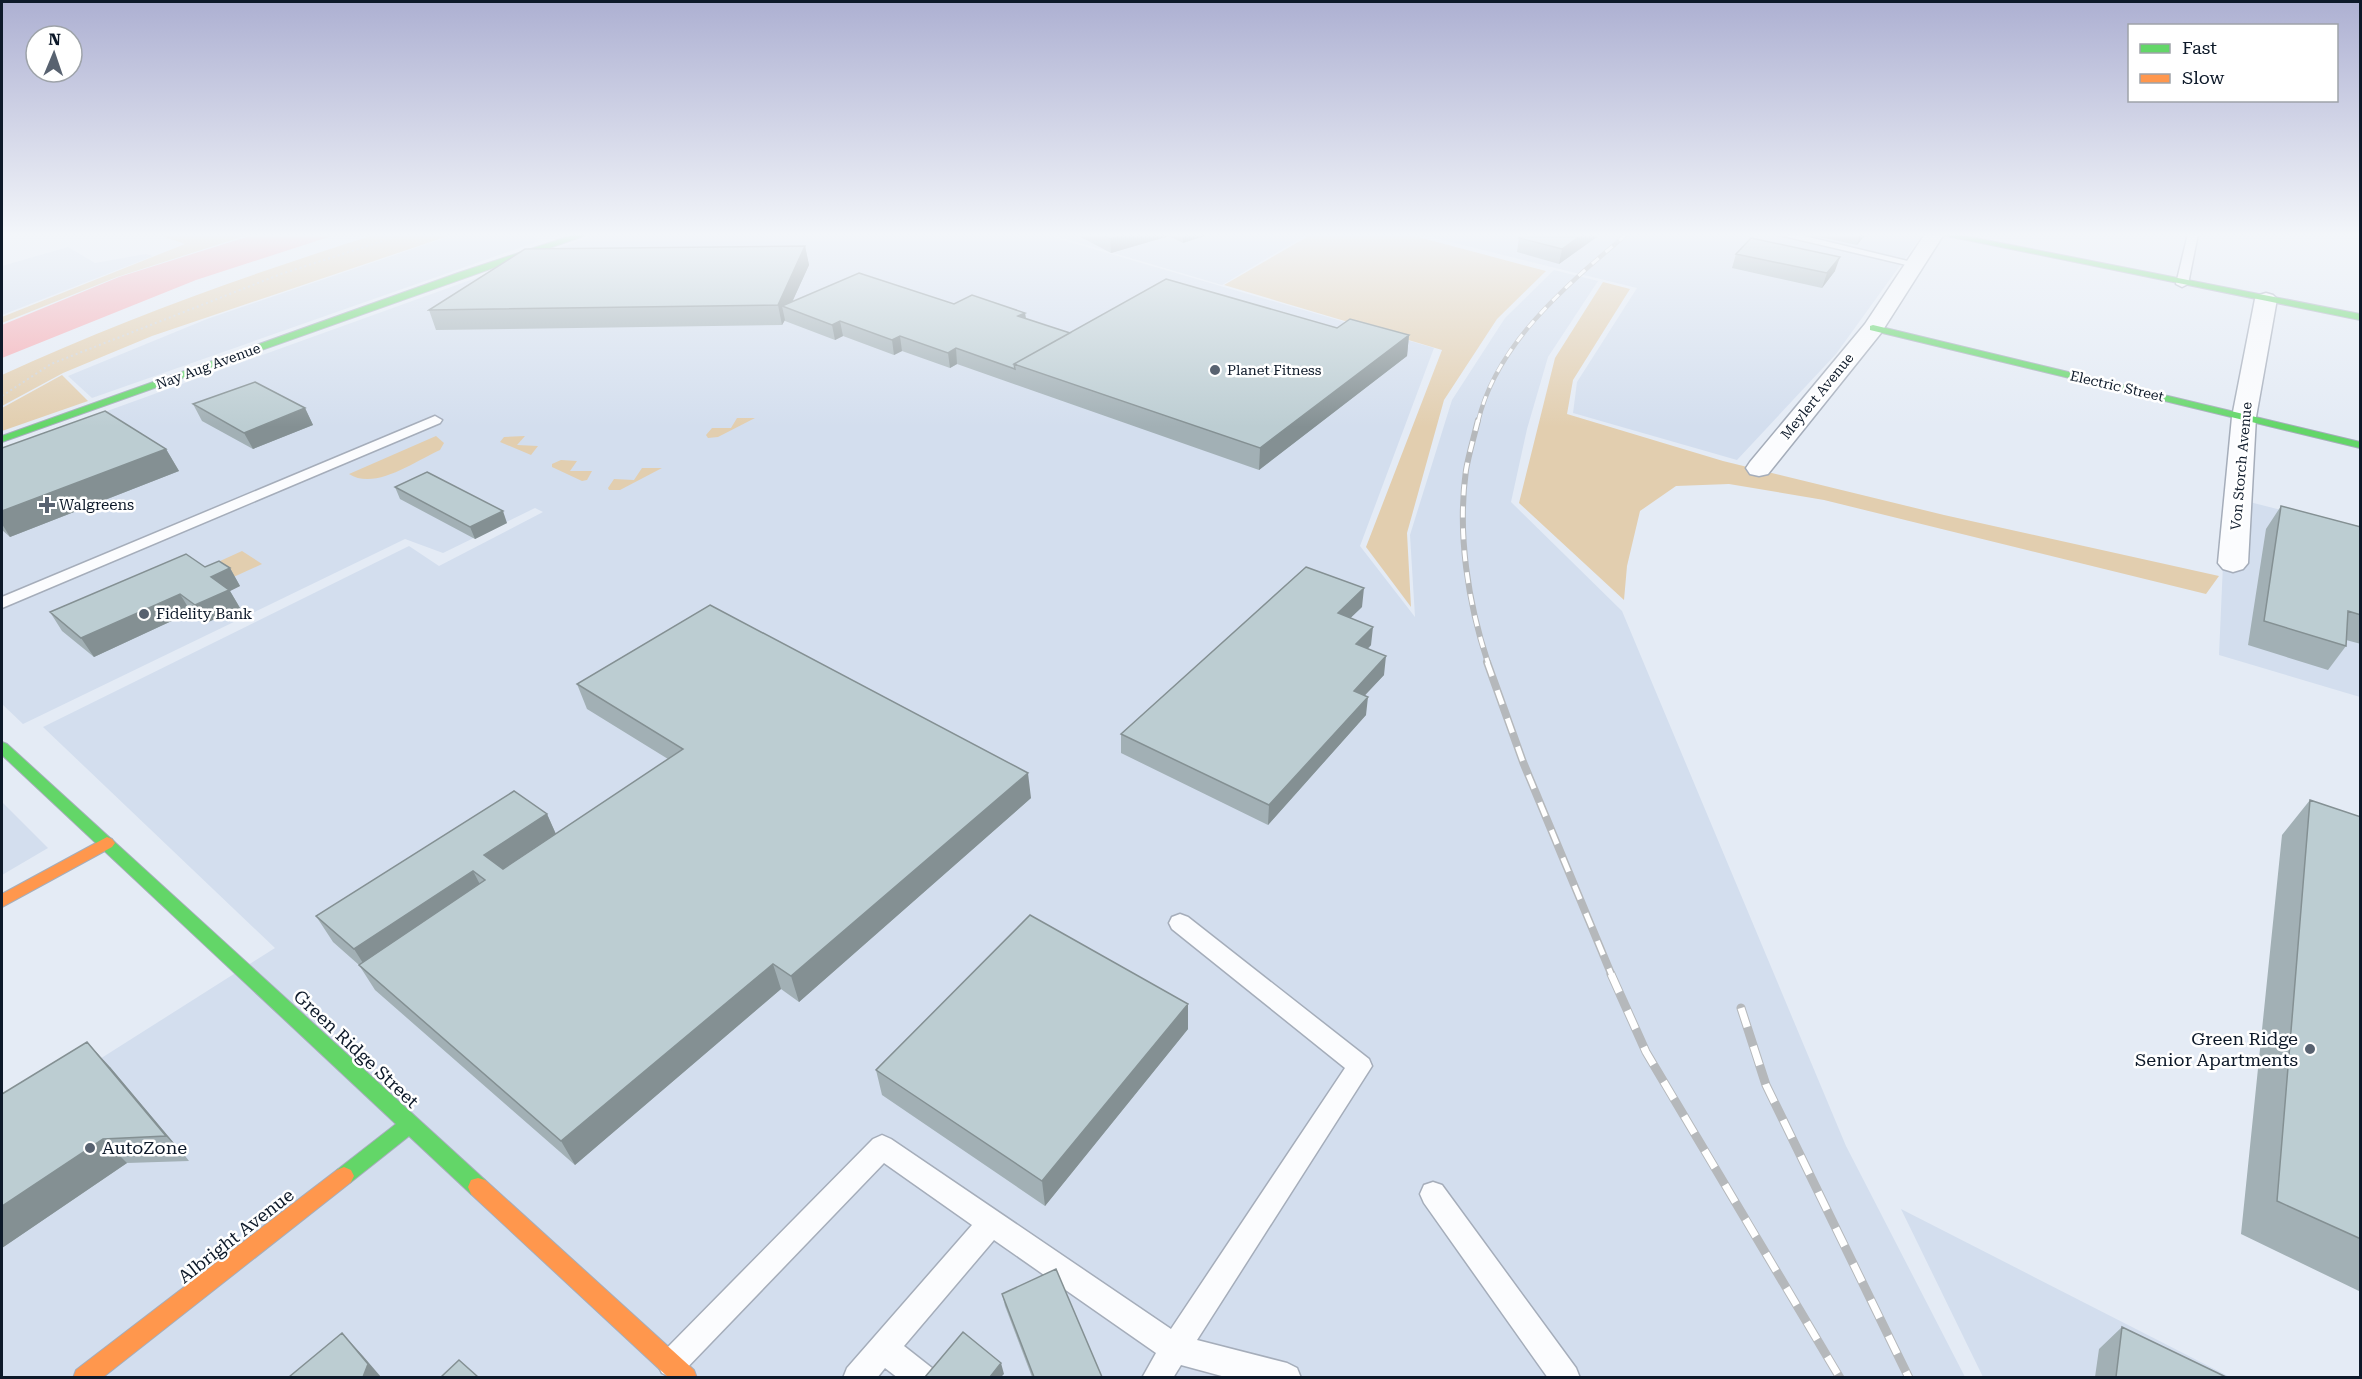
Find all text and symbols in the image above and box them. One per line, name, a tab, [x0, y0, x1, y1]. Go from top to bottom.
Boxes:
north arrow	[24, 24, 84, 84]
legend	[2128, 24, 2338, 102]
text: N	[48, 30, 61, 49]
text: Fast	[2182, 37, 2217, 58]
text: Slow	[2182, 67, 2224, 88]
street label: Nay Aug Avenue	[154, 340, 263, 392]
street label: Meylert Avenue	[1777, 350, 1857, 442]
place label: Planet Fitness	[1227, 362, 1322, 378]
marker: Planet Fitness	[1208, 363, 1222, 377]
street label: Electric Street	[2069, 367, 2165, 405]
street label: Von Storch Avenue	[2227, 401, 2255, 531]
place label: Walgreens	[59, 496, 134, 514]
marker: Walgreens	[40, 498, 54, 512]
place label: Fidelity Bank	[156, 605, 253, 623]
marker: Fidelity Bank	[137, 607, 151, 621]
street label: Green Ridge Street	[290, 985, 423, 1112]
place label: Green Ridge Senior Apartments	[2135, 1028, 2298, 1070]
marker: Green Ridge Senior Apartments	[2303, 1042, 2317, 1056]
place label: AutoZone	[102, 1137, 187, 1158]
marker: AutoZone	[83, 1141, 97, 1155]
street label: Albright Avenue	[174, 1184, 298, 1287]

